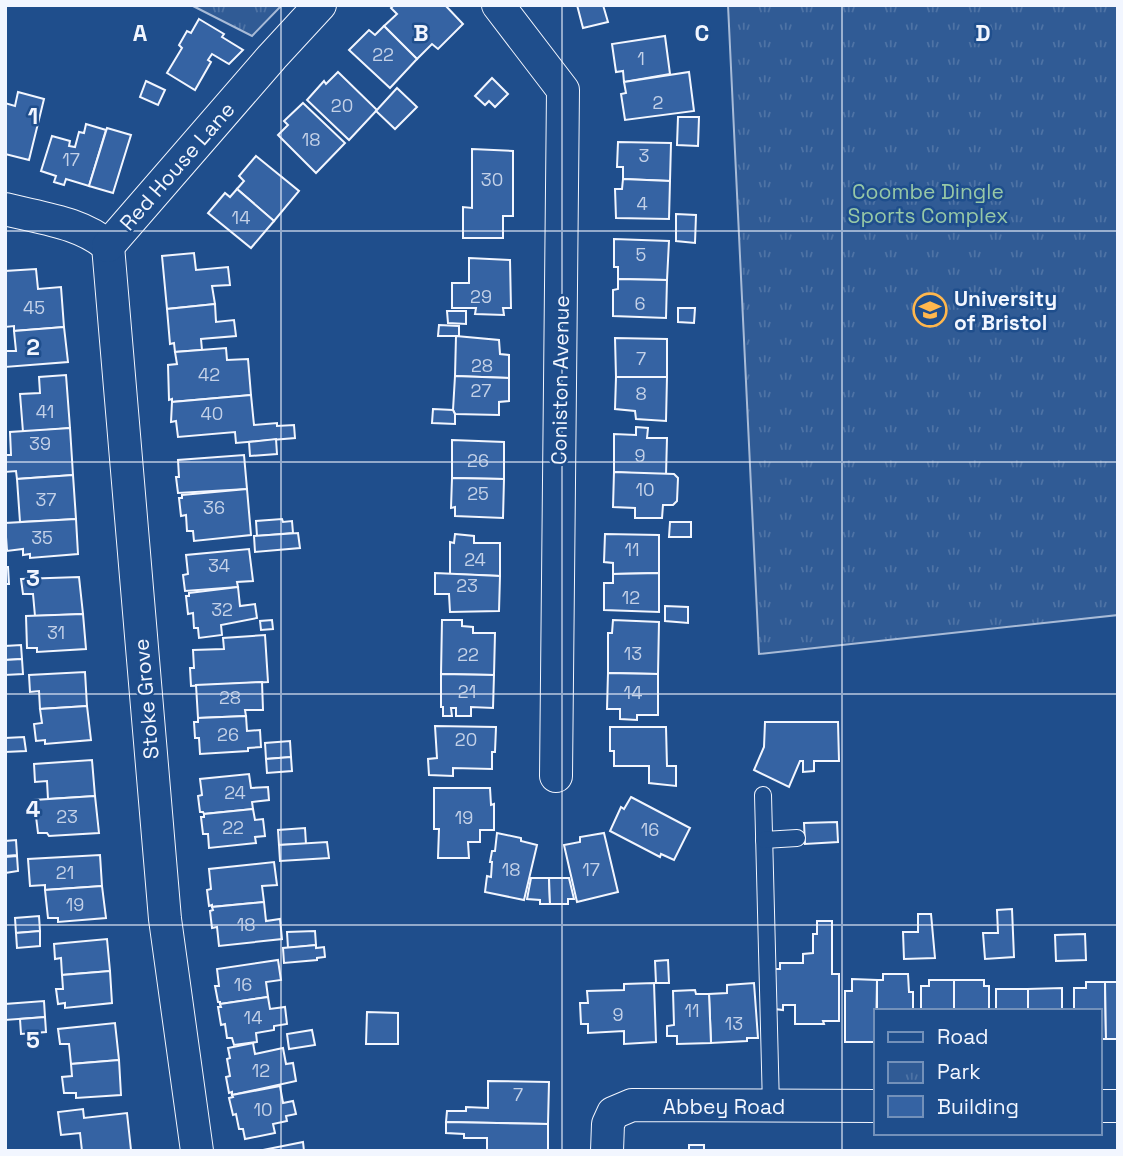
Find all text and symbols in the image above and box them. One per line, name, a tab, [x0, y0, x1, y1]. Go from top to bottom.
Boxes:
text: A	[133, 18, 148, 48]
text: B	[413, 18, 429, 48]
text: C	[695, 18, 709, 48]
text: D	[975, 18, 991, 48]
house number: 22	[372, 43, 394, 66]
house number: 1	[637, 47, 645, 70]
house number: 2	[653, 91, 663, 114]
house number: 20	[331, 94, 353, 117]
street label: Red House Lane	[114, 96, 240, 236]
text: 1	[28, 101, 38, 131]
house number: 18	[302, 128, 320, 151]
house number: 3	[639, 144, 649, 167]
house number: 17	[62, 148, 80, 171]
house number: 30	[481, 168, 503, 191]
park label: Coombe Dingle Sports Complex	[848, 178, 1008, 229]
house number: 4	[636, 192, 648, 215]
house number: 14	[232, 206, 250, 229]
house number: 5	[636, 243, 646, 266]
house number: 29	[470, 285, 492, 308]
place label: University of Bristol	[954, 285, 1057, 336]
school or university icon: University of Bristol	[911, 291, 949, 329]
house number: 6	[634, 292, 646, 315]
street label: Coniston Avenue	[545, 295, 575, 465]
house number: 45	[23, 296, 45, 319]
text: 2	[26, 332, 40, 362]
house number: 7	[636, 347, 646, 370]
house number: 28	[471, 354, 493, 377]
house number: 42	[198, 363, 220, 386]
house number: 27	[471, 379, 491, 402]
house number: 8	[635, 382, 647, 405]
house number: 41	[36, 400, 54, 423]
house number: 40	[201, 402, 223, 425]
house number: 39	[29, 432, 51, 455]
house number: 9	[634, 444, 646, 467]
house number: 26	[467, 449, 489, 472]
house number: 10	[635, 478, 655, 501]
house number: 25	[467, 482, 489, 505]
house number: 37	[35, 488, 57, 511]
house number: 36	[203, 496, 225, 519]
house number: 35	[31, 526, 53, 549]
house number: 11	[624, 538, 640, 561]
house number: 24	[464, 548, 486, 571]
house number: 34	[208, 554, 230, 577]
text: 3	[26, 563, 40, 593]
house number: 23	[456, 574, 478, 597]
house number: 12	[622, 586, 640, 609]
house number: 32	[211, 598, 233, 621]
house number: 31	[47, 621, 65, 644]
street label: Stoke Grove	[127, 638, 165, 760]
house number: 13	[624, 642, 642, 665]
house number: 22	[457, 643, 479, 666]
house number: 21	[458, 680, 476, 703]
house number: 14	[624, 681, 642, 704]
house number: 28	[219, 686, 241, 709]
house number: 26	[217, 723, 239, 746]
house number: 20	[455, 728, 477, 751]
house number: 24	[224, 781, 246, 804]
text: 4	[26, 794, 41, 824]
house number: 23	[56, 805, 78, 828]
house number: 19	[455, 806, 473, 829]
house number: 22	[222, 816, 244, 839]
house number: 16	[641, 818, 659, 841]
house number: 18	[502, 858, 520, 881]
house number: 17	[582, 858, 600, 881]
house number: 21	[56, 861, 74, 884]
house number: 19	[66, 893, 84, 916]
house number: 18	[237, 913, 255, 936]
house number: 16	[234, 973, 252, 996]
house number: 11	[684, 999, 700, 1022]
house number: 9	[612, 1003, 624, 1026]
house number: 14	[244, 1006, 262, 1029]
legend	[874, 1009, 1102, 1135]
house number: 13	[725, 1012, 743, 1035]
text: Road	[937, 1023, 989, 1050]
text: 5	[26, 1025, 40, 1055]
text: Park	[937, 1058, 981, 1085]
house number: 12	[252, 1059, 270, 1082]
house number: 7	[513, 1083, 523, 1106]
street label: Abbey Road	[663, 1093, 785, 1120]
text: Building	[937, 1093, 1019, 1120]
house number: 10	[253, 1098, 273, 1121]

